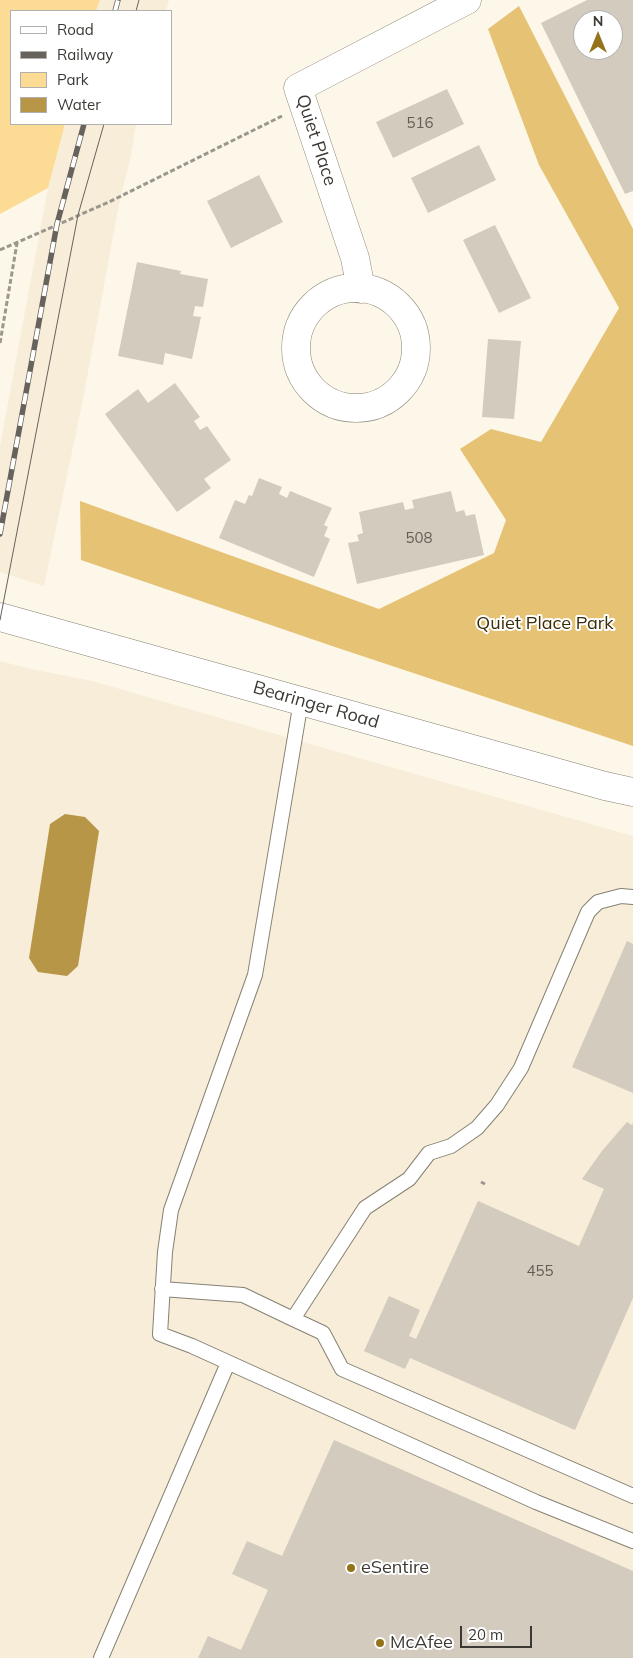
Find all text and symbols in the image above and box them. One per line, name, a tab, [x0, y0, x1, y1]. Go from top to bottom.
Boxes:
legend	[10, 10, 172, 125]
north arrow	[573, 10, 623, 60]
text: N	[593, 12, 603, 30]
text: Road	[57, 20, 94, 39]
text: Railway	[57, 45, 113, 64]
text: Park	[57, 70, 89, 89]
street label: Quiet Place	[291, 92, 341, 188]
text: Water	[57, 95, 101, 114]
house number: 516	[407, 114, 433, 132]
house number: 508	[406, 529, 432, 547]
park label: Quiet Place Park	[476, 613, 614, 635]
street label: Bearinger Road	[250, 677, 382, 733]
house number: 455	[527, 1262, 553, 1280]
place label: eSentire	[361, 1557, 429, 1579]
marker: eSentire	[345, 1562, 357, 1574]
scale bar	[463, 1616, 536, 1648]
text: 20 m	[468, 1625, 503, 1644]
place label: McAfee	[390, 1632, 453, 1654]
marker: McAfee	[374, 1637, 386, 1649]

